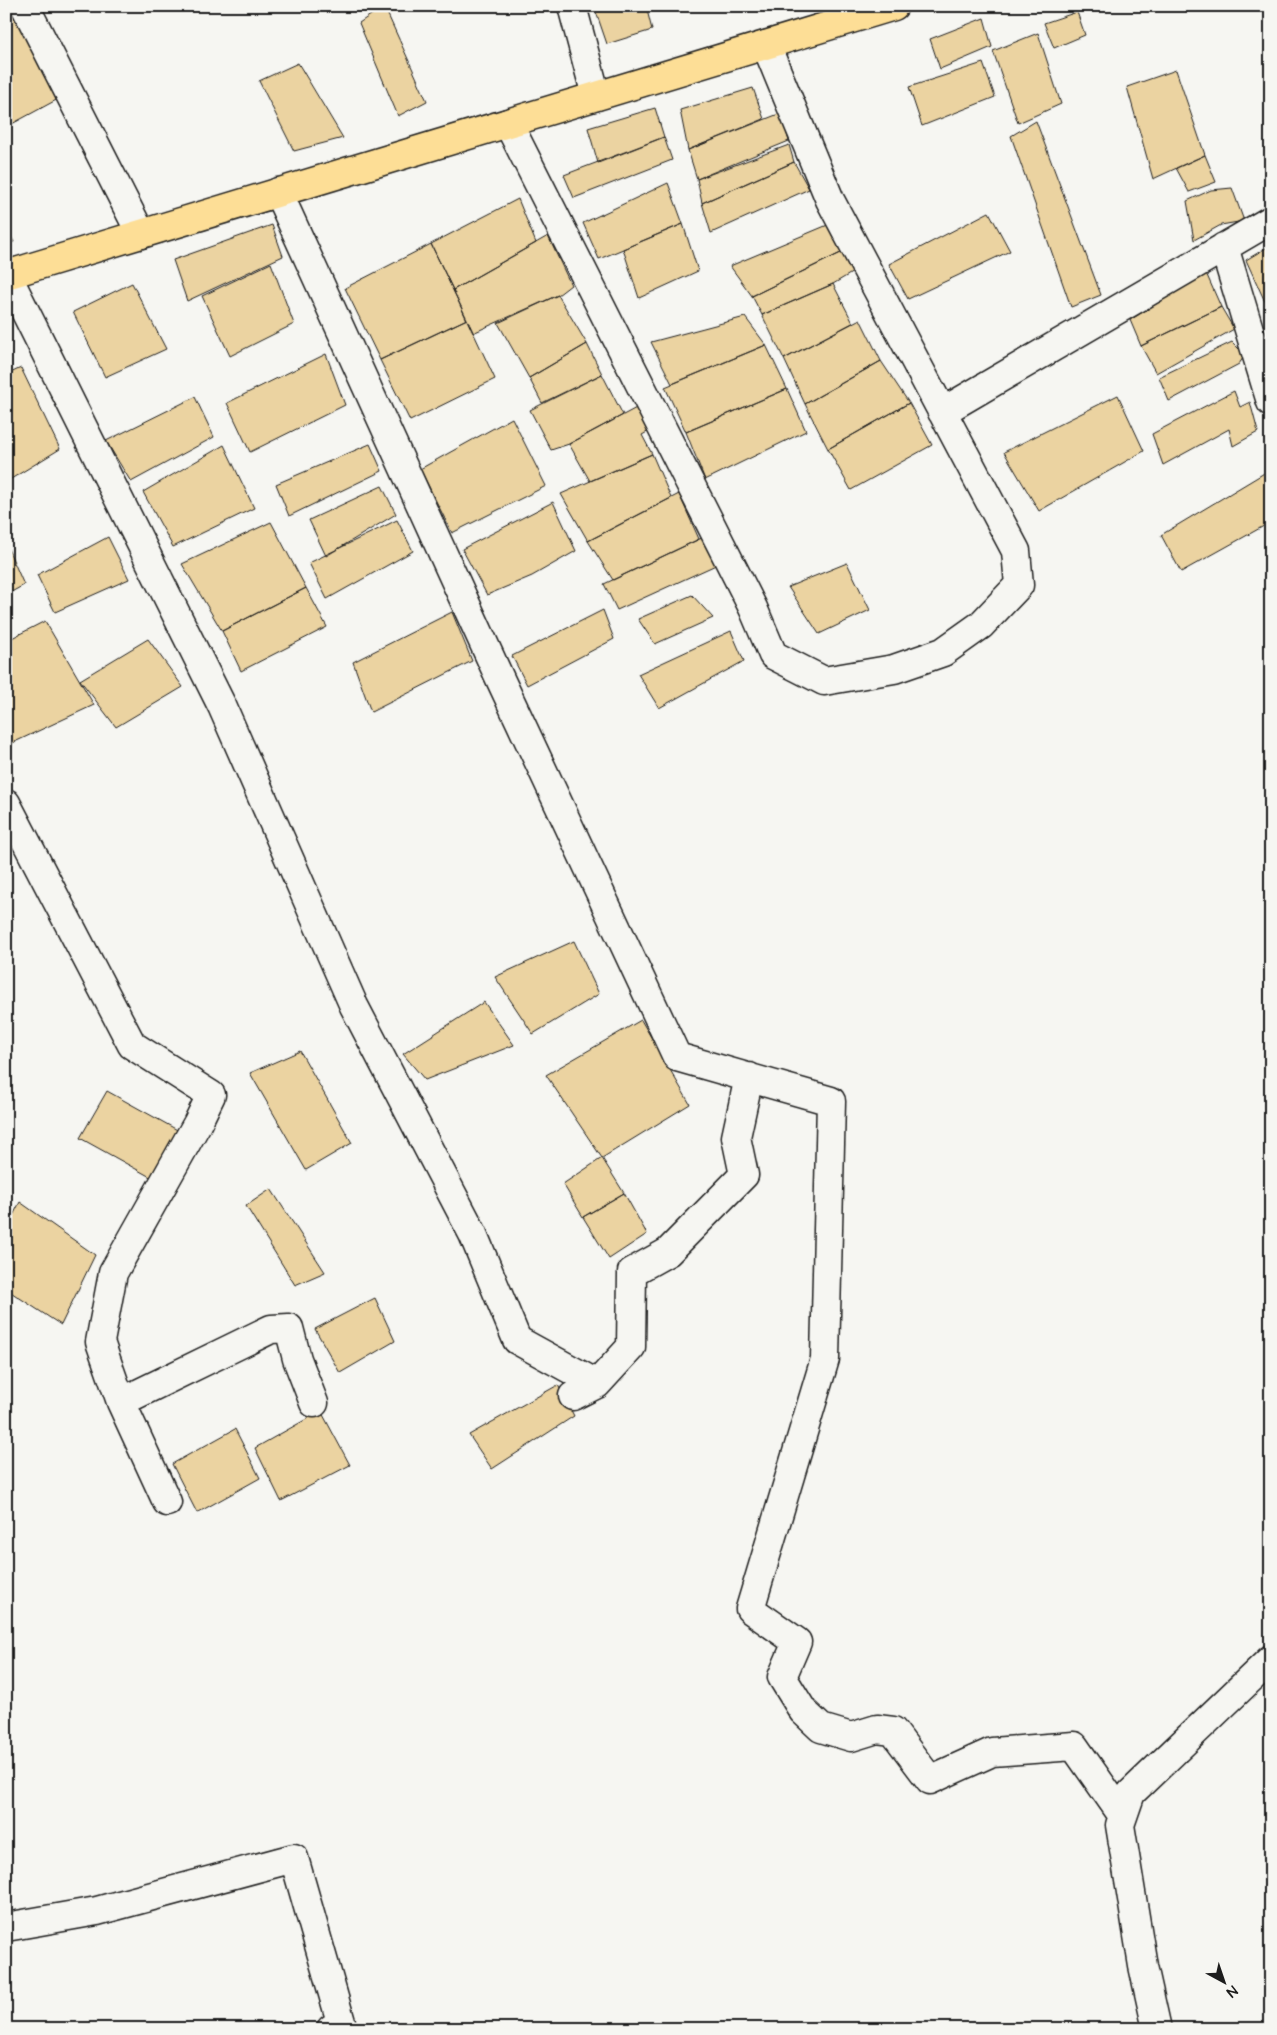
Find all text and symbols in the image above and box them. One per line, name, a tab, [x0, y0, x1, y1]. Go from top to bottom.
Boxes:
north arrow	[1200, 1958, 1250, 2008]
text: N	[1222, 1981, 1242, 2002]

